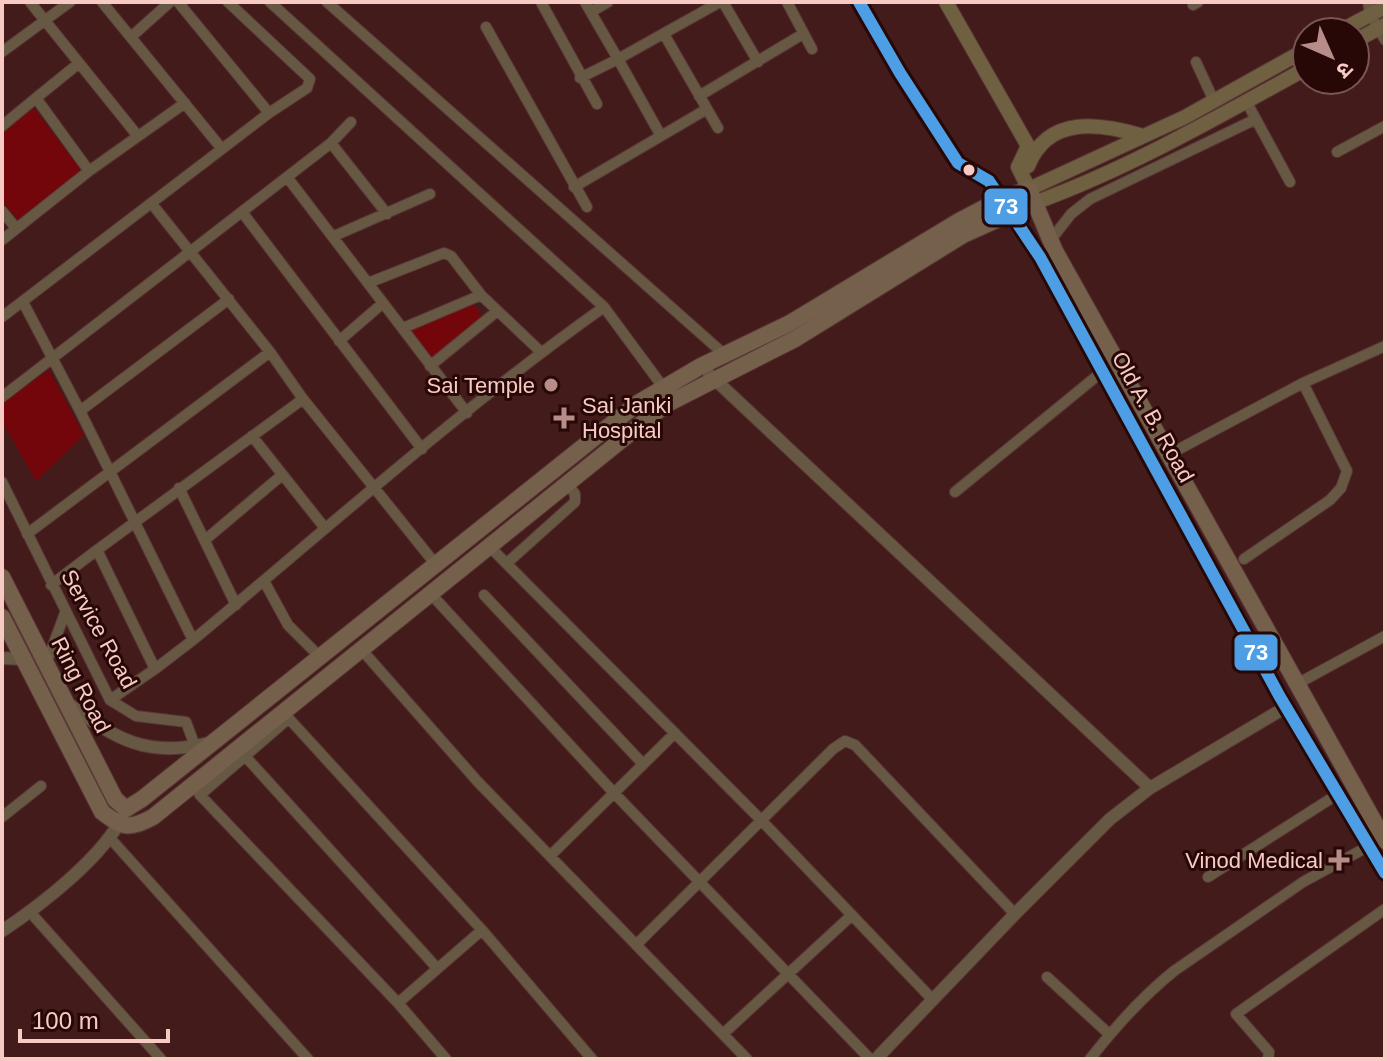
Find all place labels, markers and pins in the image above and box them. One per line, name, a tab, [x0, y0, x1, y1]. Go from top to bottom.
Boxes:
unlabelled marker	[961, 162, 977, 178]
place label: Sai Temple	[427, 373, 535, 398]
marker: Sai Temple	[542, 376, 560, 394]
place label: Sai Janki Hospital	[582, 393, 671, 443]
marker: Sai Janki Hospital	[553, 407, 575, 429]
place label: Vinod Medical	[1185, 848, 1323, 873]
marker: Vinod Medical	[1330, 851, 1348, 869]

